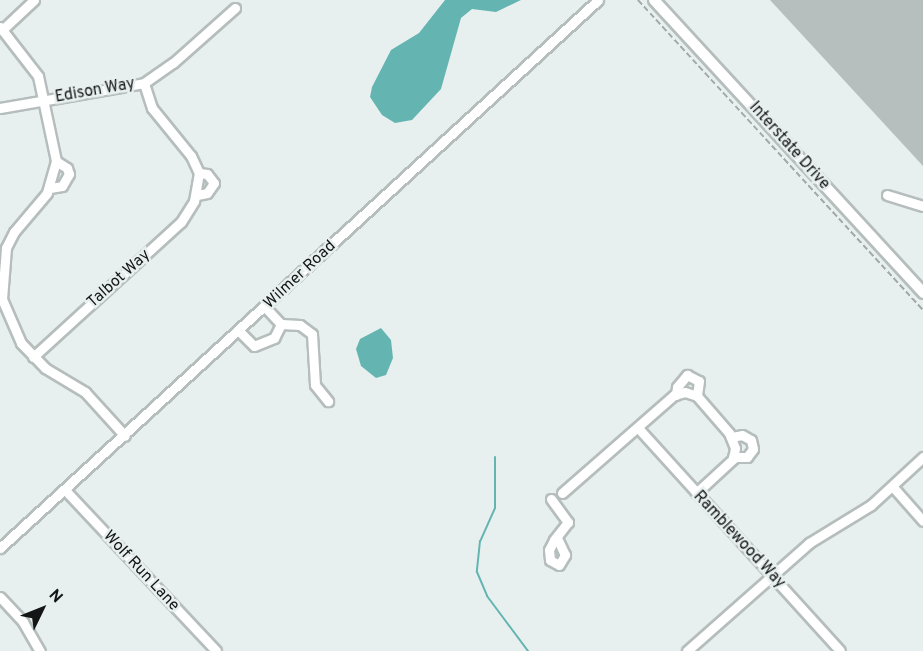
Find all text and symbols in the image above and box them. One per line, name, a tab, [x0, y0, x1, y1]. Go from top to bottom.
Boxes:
street label: Edison Way	[53, 75, 137, 107]
street label: Interstate Drive	[745, 98, 833, 194]
street label: Wilmer Road	[260, 237, 340, 313]
street label: Talbot Way	[83, 246, 155, 312]
street label: Ramblewood Way	[689, 487, 789, 593]
street label: Wolf Run Lane	[99, 527, 183, 615]
north arrow	[12, 579, 72, 639]
text: N	[44, 586, 66, 608]

